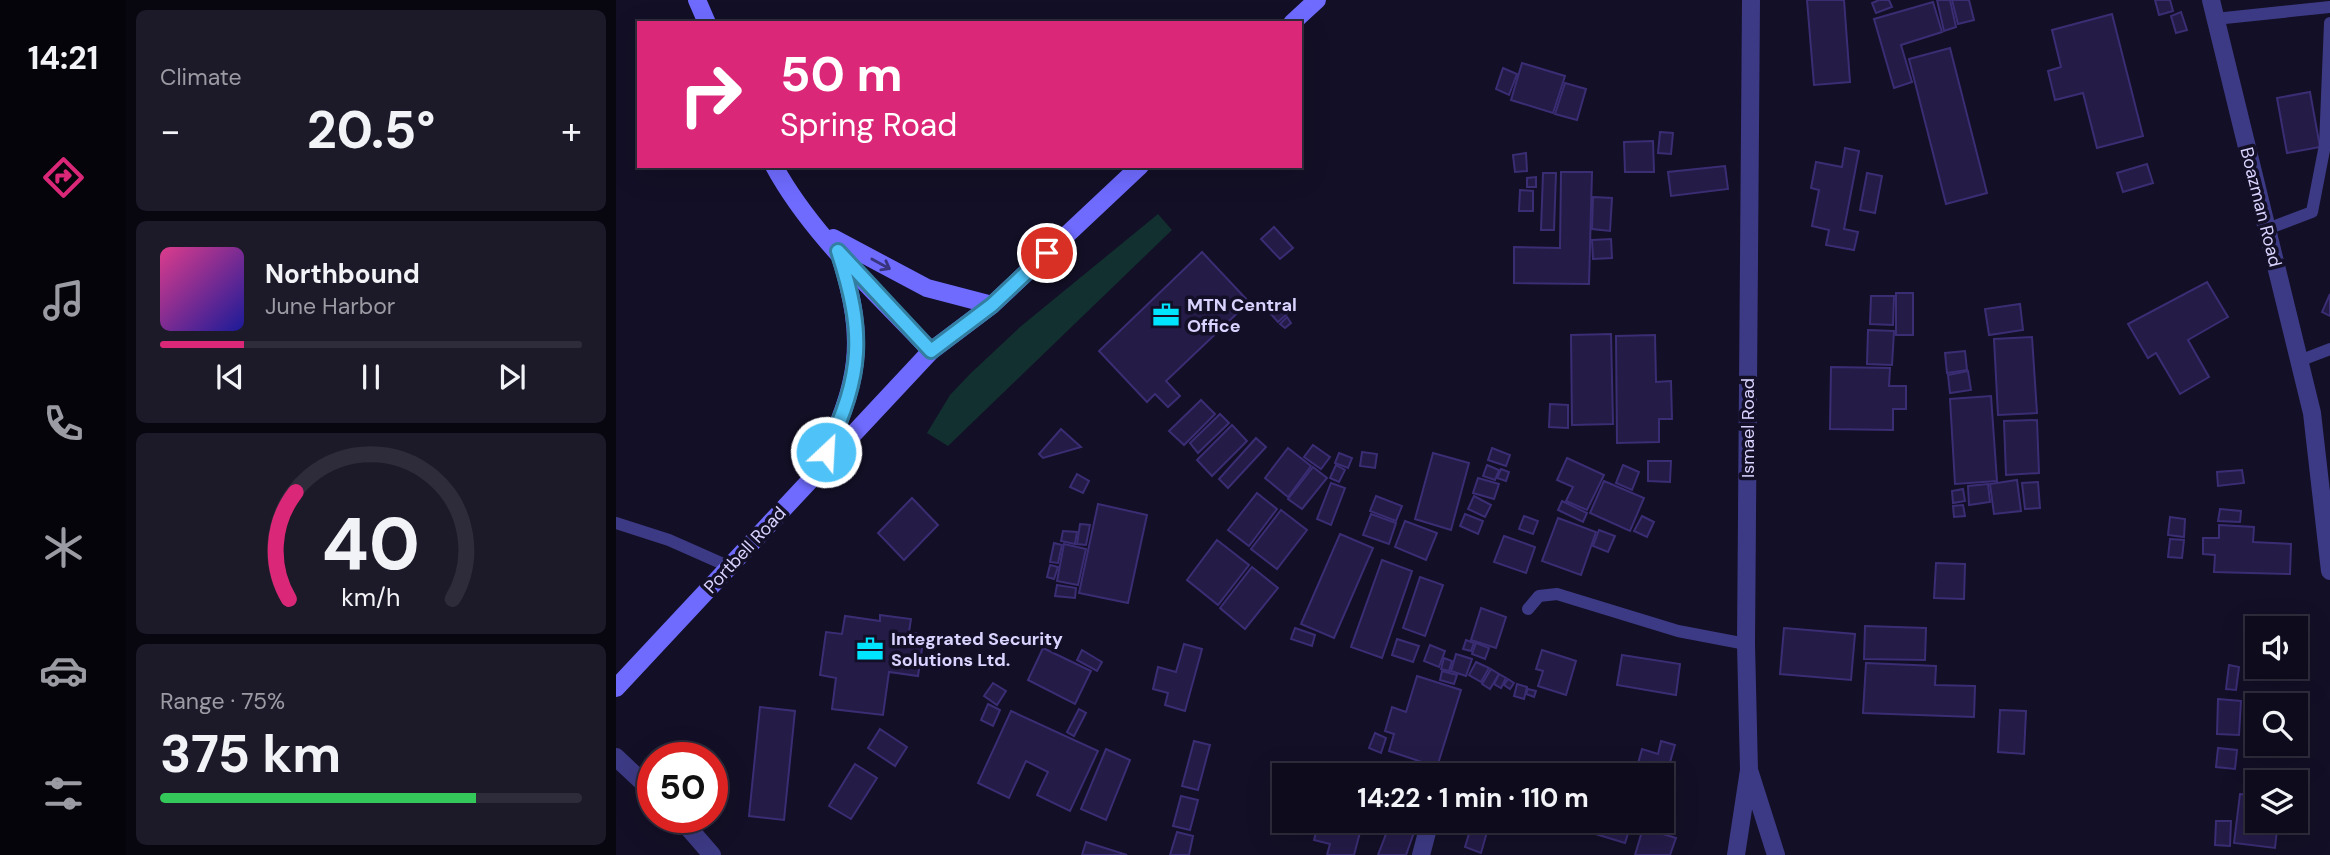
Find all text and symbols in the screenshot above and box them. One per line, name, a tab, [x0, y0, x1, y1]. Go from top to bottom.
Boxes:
text: 14:21	[28, 37, 98, 79]
text: 50 m	[780, 42, 903, 106]
icon: right	[665, 49, 756, 140]
text: Climate	[160, 62, 242, 92]
text: 20.5°	[307, 96, 435, 164]
text: Spring Road	[780, 104, 957, 146]
text: −	[160, 106, 181, 156]
text: +	[561, 106, 582, 156]
street label: Boazman Road	[2235, 145, 2287, 269]
icon: directions	[39, 153, 88, 202]
pin	[1017, 223, 1077, 283]
icon: arrive	[1028, 234, 1066, 272]
text: Northbound	[265, 257, 420, 291]
one-way arrow	[870, 257, 890, 271]
icon: music	[39, 276, 88, 325]
text: June Harbor	[265, 291, 395, 321]
place label: MTN Central Office	[1187, 293, 1297, 338]
office icon: MTN Central Office	[1151, 300, 1181, 330]
icon: previous	[211, 358, 249, 396]
icon: pause	[352, 358, 390, 396]
icon: next	[493, 358, 531, 396]
street label: Ismael Road	[1736, 378, 1760, 478]
icon: phone	[39, 399, 88, 448]
position arrow	[789, 415, 863, 489]
text: 40	[322, 498, 420, 593]
street label: Portbell Road	[699, 501, 791, 599]
icon: climate	[39, 523, 88, 572]
text: km/h	[341, 581, 401, 614]
map controls	[2245, 616, 2308, 833]
button: sound	[2245, 616, 2308, 679]
place label: Integrated Security Solutions Ltd.	[891, 627, 1063, 672]
office icon: Integrated Security Solutions Ltd.	[855, 634, 885, 664]
icon: car	[39, 646, 88, 695]
text: Range · 75%	[160, 686, 285, 716]
button: search	[2245, 693, 2308, 756]
text: 375 km	[160, 720, 341, 788]
speed limit sign: 50	[637, 742, 728, 833]
icon: filters	[39, 769, 88, 818]
button: layers	[2245, 770, 2308, 833]
text: 14:22 · 1 min · 110 m	[1357, 781, 1589, 815]

